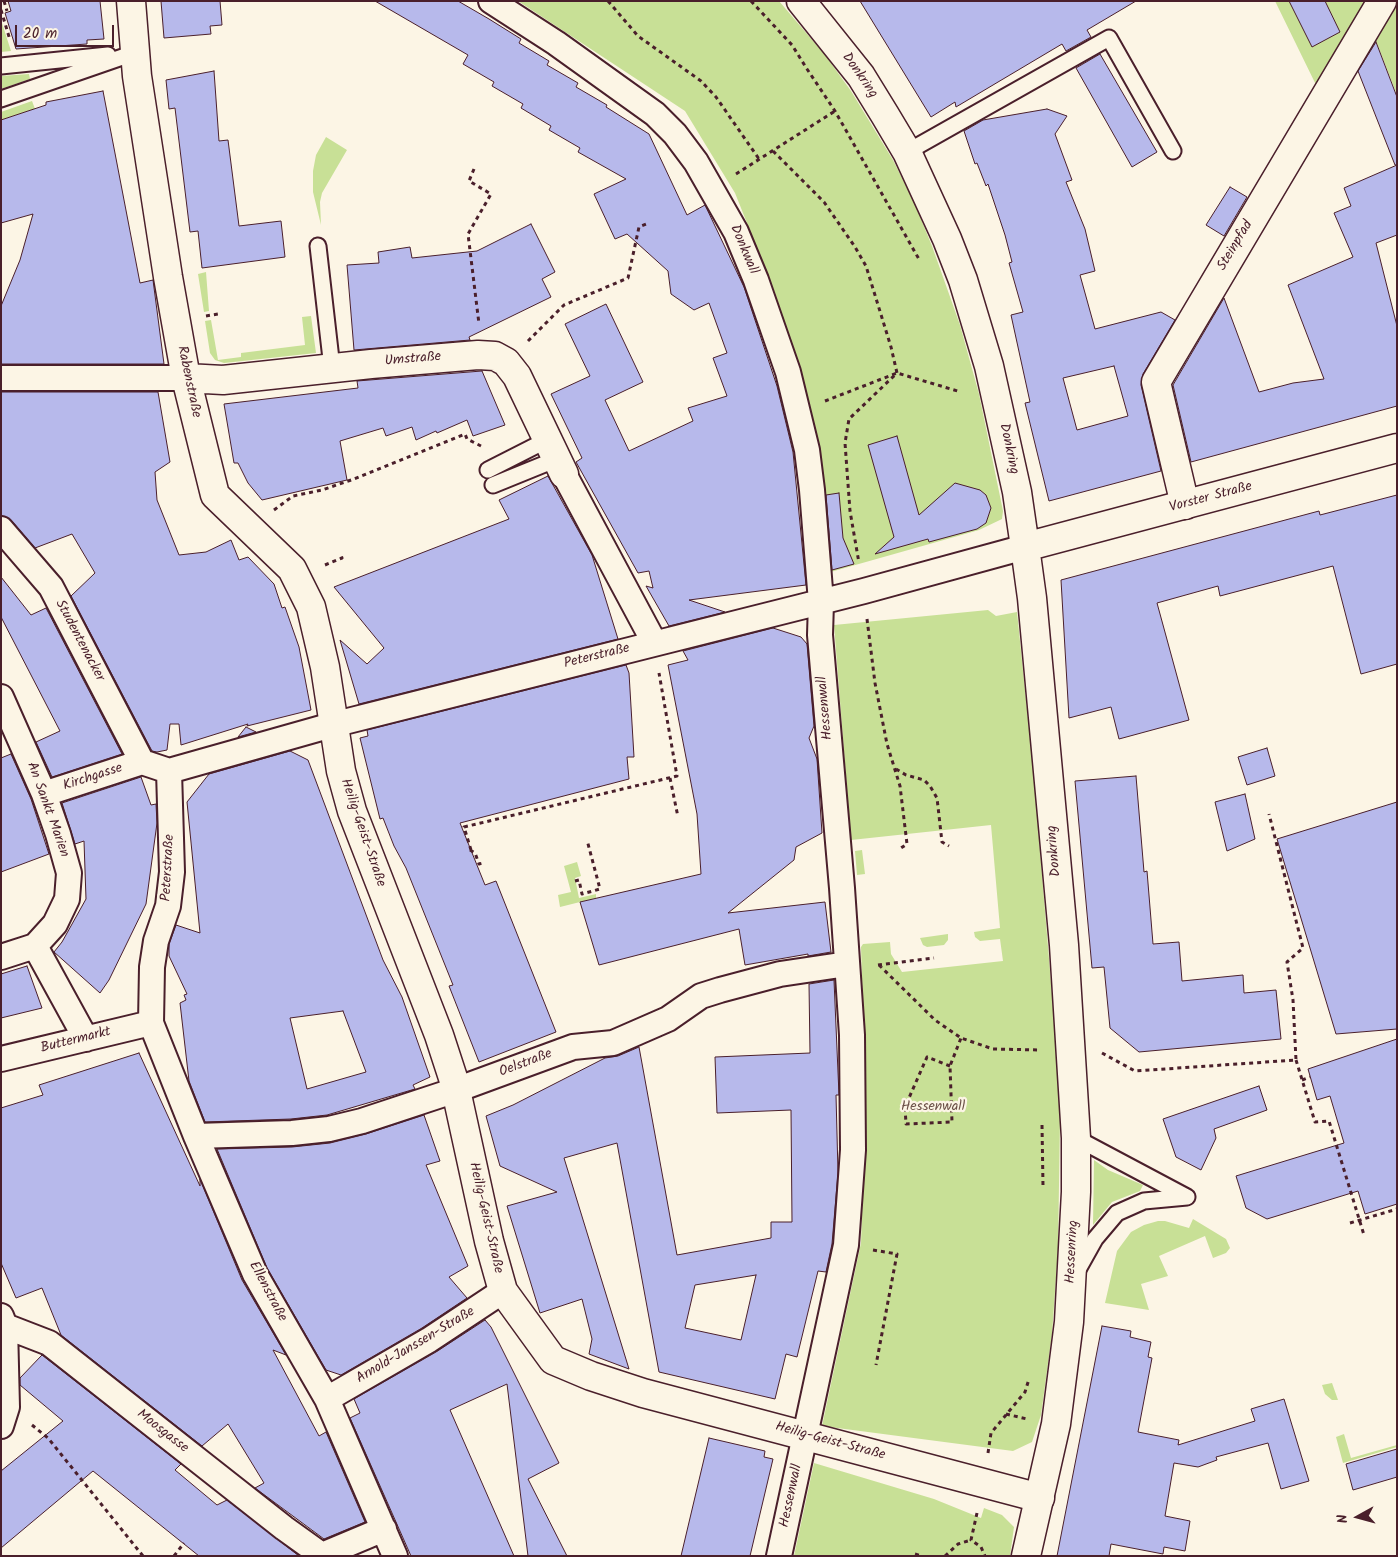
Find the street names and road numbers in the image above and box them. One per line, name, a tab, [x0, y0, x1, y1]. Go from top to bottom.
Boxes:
street label: Donkring	[837, 50, 881, 102]
street label: Steinpfad	[1215, 218, 1257, 274]
street label: Donkwall	[725, 223, 761, 277]
street label: Rabenstraße	[172, 345, 204, 419]
street label: Umstraße	[384, 349, 442, 371]
street label: Donkring	[994, 422, 1022, 476]
street label: Vorster Straße	[1168, 479, 1254, 517]
street label: Studentenacker	[51, 597, 107, 685]
street label: Peterstraße	[562, 641, 632, 673]
street label: Hessenwall	[815, 675, 837, 741]
street label: An Sankt Marien	[22, 760, 72, 860]
street label: Kirchgasse	[61, 761, 125, 795]
street label: Heilig-Geist-Straße	[336, 777, 388, 889]
street label: Donkring	[1044, 825, 1066, 877]
street label: Peterstraße	[159, 834, 179, 902]
street label: Buttermarkt	[39, 1024, 113, 1058]
street label: Oelstraße	[497, 1046, 555, 1082]
street label: Heilig-Geist-Straße	[464, 1161, 506, 1275]
street label: Hessenring	[1063, 1220, 1083, 1284]
street label: Ellenstraße	[244, 1259, 290, 1325]
street label: Arnold-Janssen-Straße	[354, 1304, 478, 1388]
street label: Moosgasse	[133, 1407, 191, 1457]
street label: Heilig-Geist-Straße	[773, 1419, 887, 1465]
street label: Hessenwall	[777, 1463, 807, 1529]

